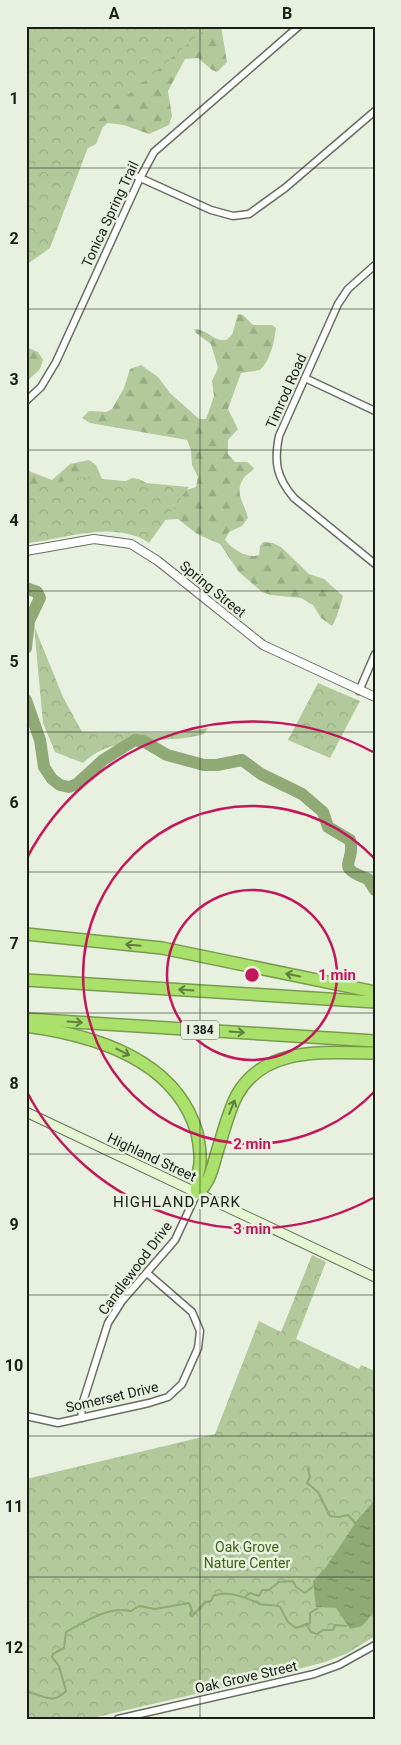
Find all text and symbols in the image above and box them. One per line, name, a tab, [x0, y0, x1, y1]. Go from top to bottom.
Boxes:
text: A	[109, 4, 120, 23]
text: B	[282, 4, 292, 23]
text: 1	[9, 89, 19, 108]
street label: Tonica Spring Trail	[78, 158, 142, 270]
text: 2	[9, 229, 19, 248]
street label: Timrod Road	[262, 351, 310, 431]
text: 3	[9, 370, 19, 389]
text: 4	[9, 511, 19, 530]
street label: Spring Street	[177, 558, 250, 621]
text: 5	[9, 652, 19, 671]
text: 6	[9, 793, 19, 812]
text: 7	[9, 934, 19, 953]
one-way arrow	[125, 940, 141, 950]
centre of rings	[243, 966, 261, 984]
text: 1 min	[318, 966, 356, 984]
one-way arrow	[285, 970, 301, 979]
one-way arrow	[179, 985, 195, 994]
one-way arrow	[67, 1018, 83, 1027]
road number: I 384	[181, 1020, 219, 1040]
one-way arrow	[229, 1028, 245, 1037]
one-way arrow	[116, 1047, 131, 1057]
text: 8	[9, 1074, 19, 1093]
one-way arrow	[228, 1100, 238, 1115]
street label: Highland Street	[105, 1129, 199, 1185]
text: 2 min	[233, 1135, 271, 1153]
district label: HIGHLAND PARK	[113, 1193, 241, 1211]
text: 9	[9, 1215, 19, 1234]
street label: Candlewood Drive	[95, 1218, 175, 1318]
text: 3 min	[233, 1220, 271, 1238]
text: 10	[5, 1356, 23, 1375]
street label: Somerset Drive	[64, 1379, 160, 1415]
text: 11	[5, 1497, 23, 1516]
park label: Oak Grove Nature Center	[204, 1539, 290, 1571]
text: 12	[5, 1638, 23, 1657]
street label: Oak Grove Street	[193, 1657, 299, 1697]

